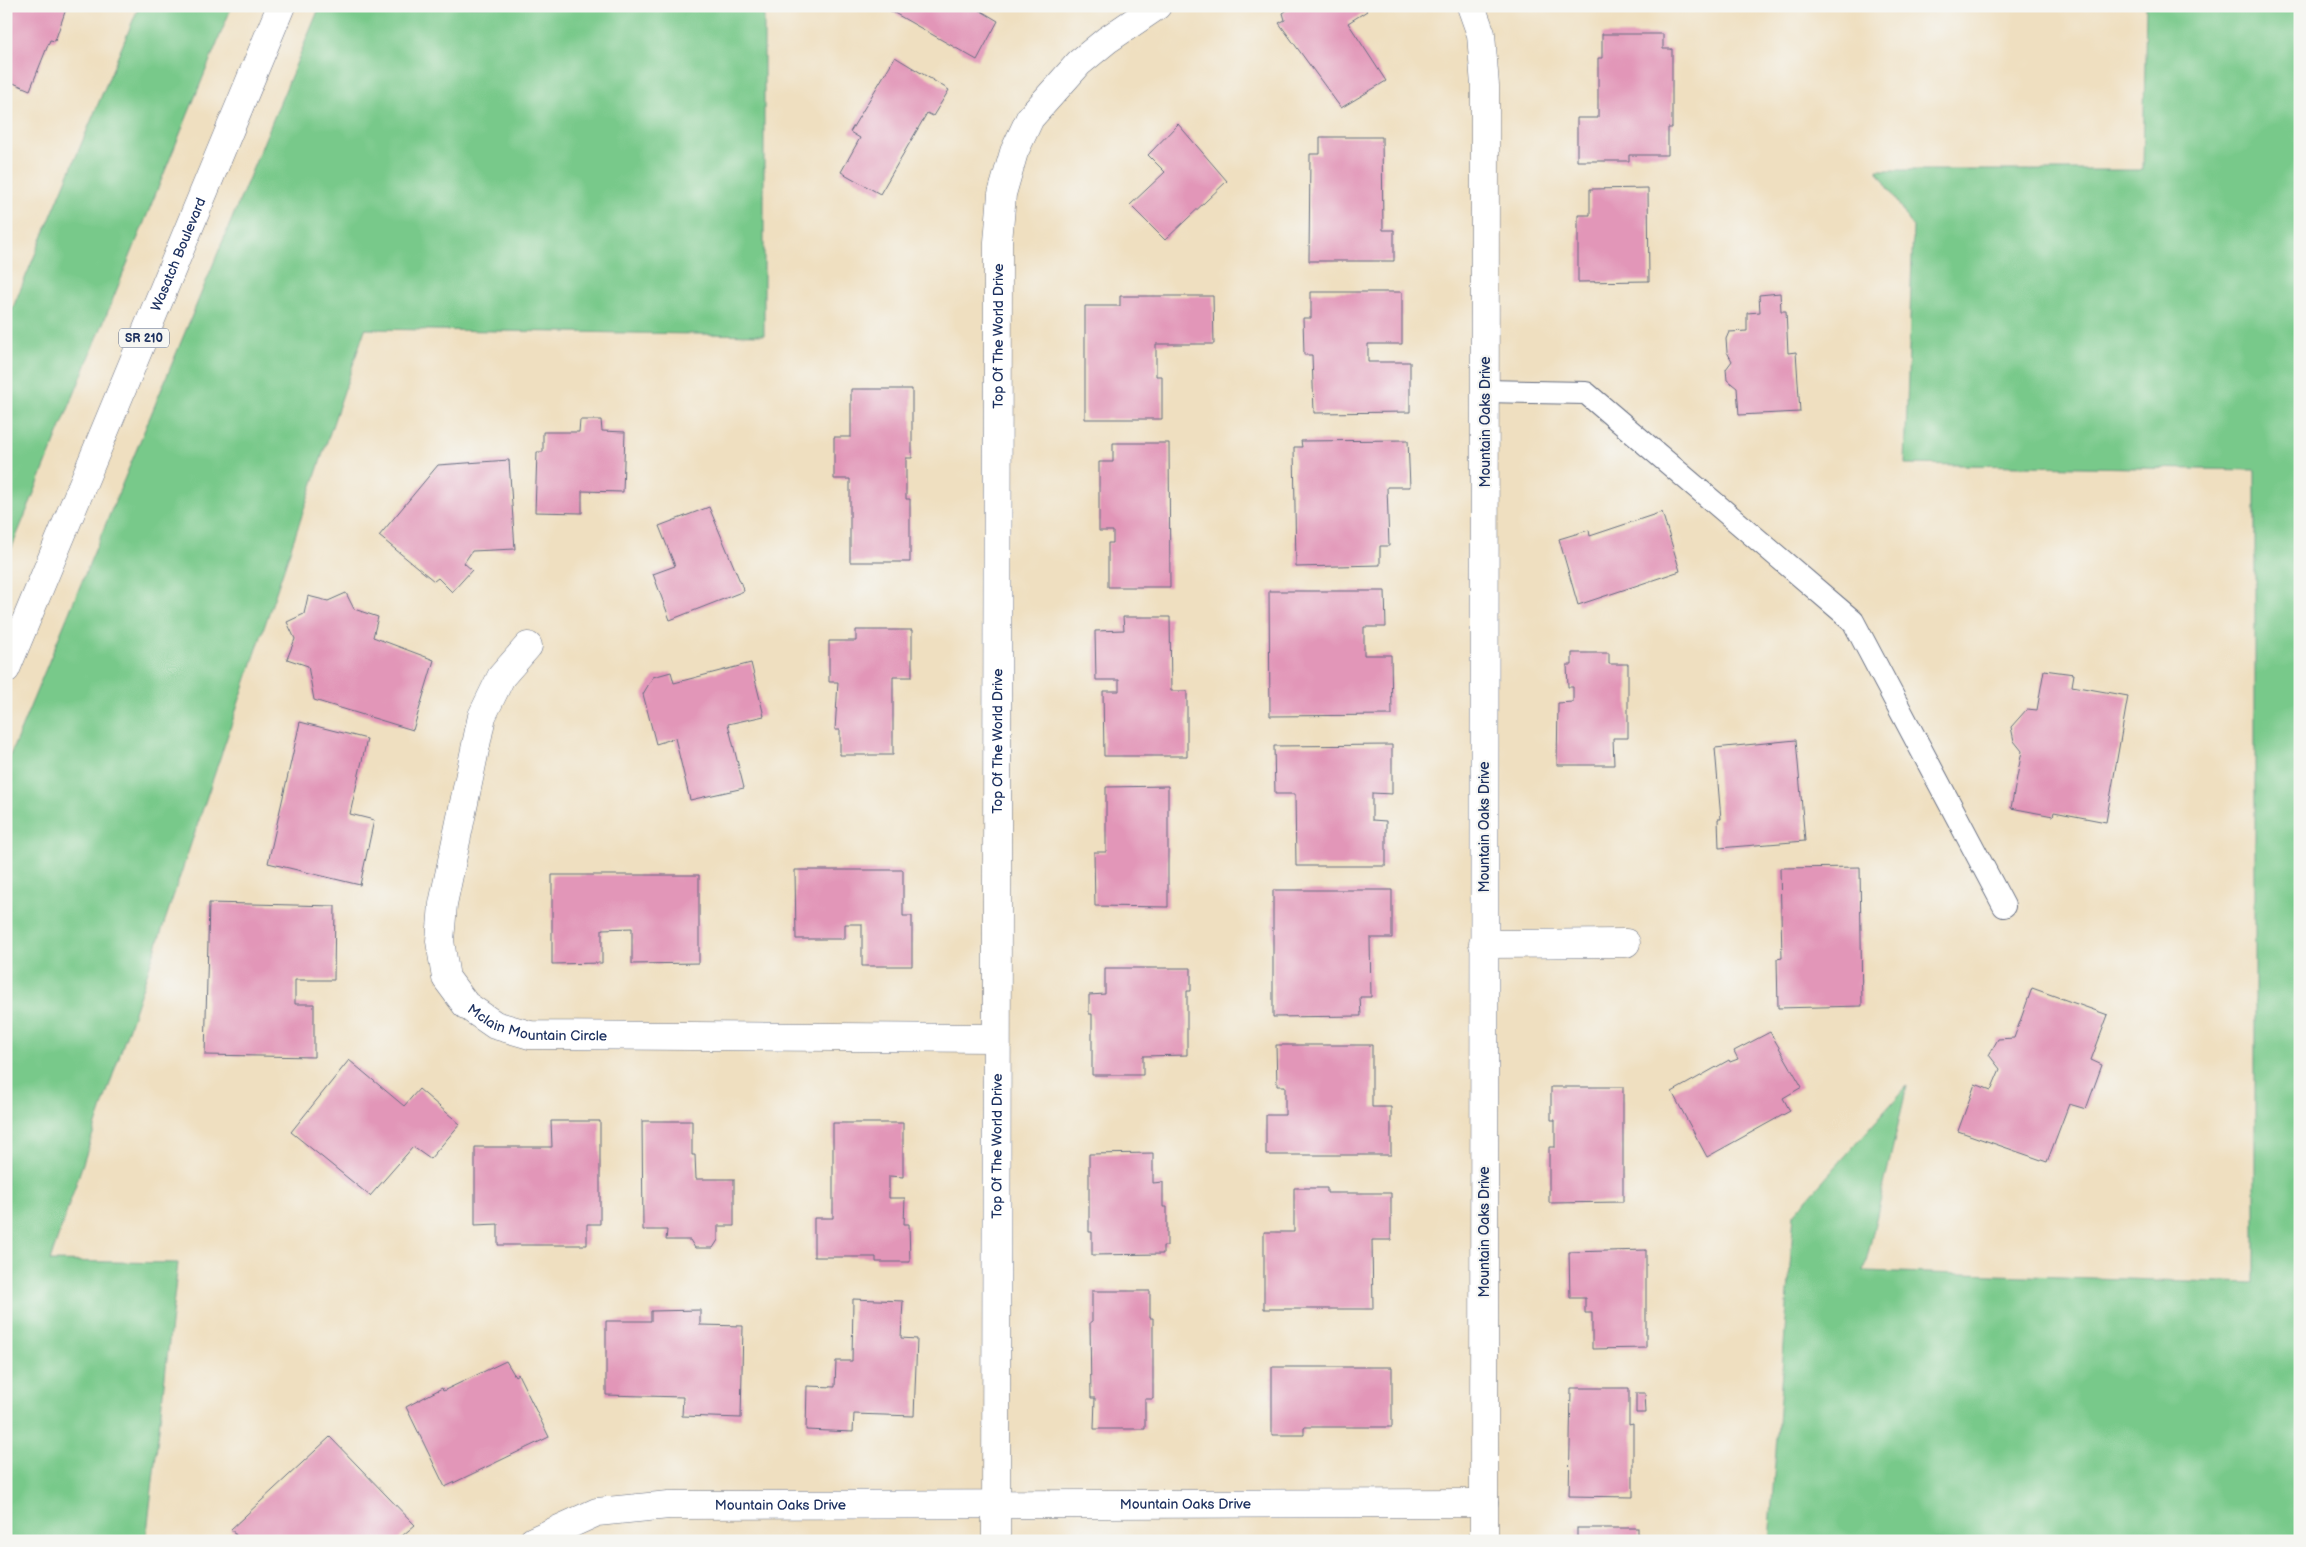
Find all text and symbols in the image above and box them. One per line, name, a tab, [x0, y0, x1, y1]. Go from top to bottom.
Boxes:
street label: Wasatch Boulevard	[147, 195, 210, 314]
street label: Top Of The World Drive	[990, 263, 1007, 409]
road number: SR 210	[119, 328, 169, 348]
street label: Mountain Oaks Drive	[1477, 356, 1494, 488]
street label: Top Of The World Drive	[989, 668, 1006, 814]
street label: Mountain Oaks Drive	[1476, 761, 1493, 893]
street label: Mclain Mountain Circle	[464, 1001, 607, 1044]
street label: Top Of The World Drive	[988, 1073, 1006, 1219]
street label: Mountain Oaks Drive	[1476, 1166, 1493, 1298]
street label: Mountain Oaks Drive	[1120, 1496, 1251, 1513]
street label: Mountain Oaks Drive	[715, 1497, 846, 1514]

